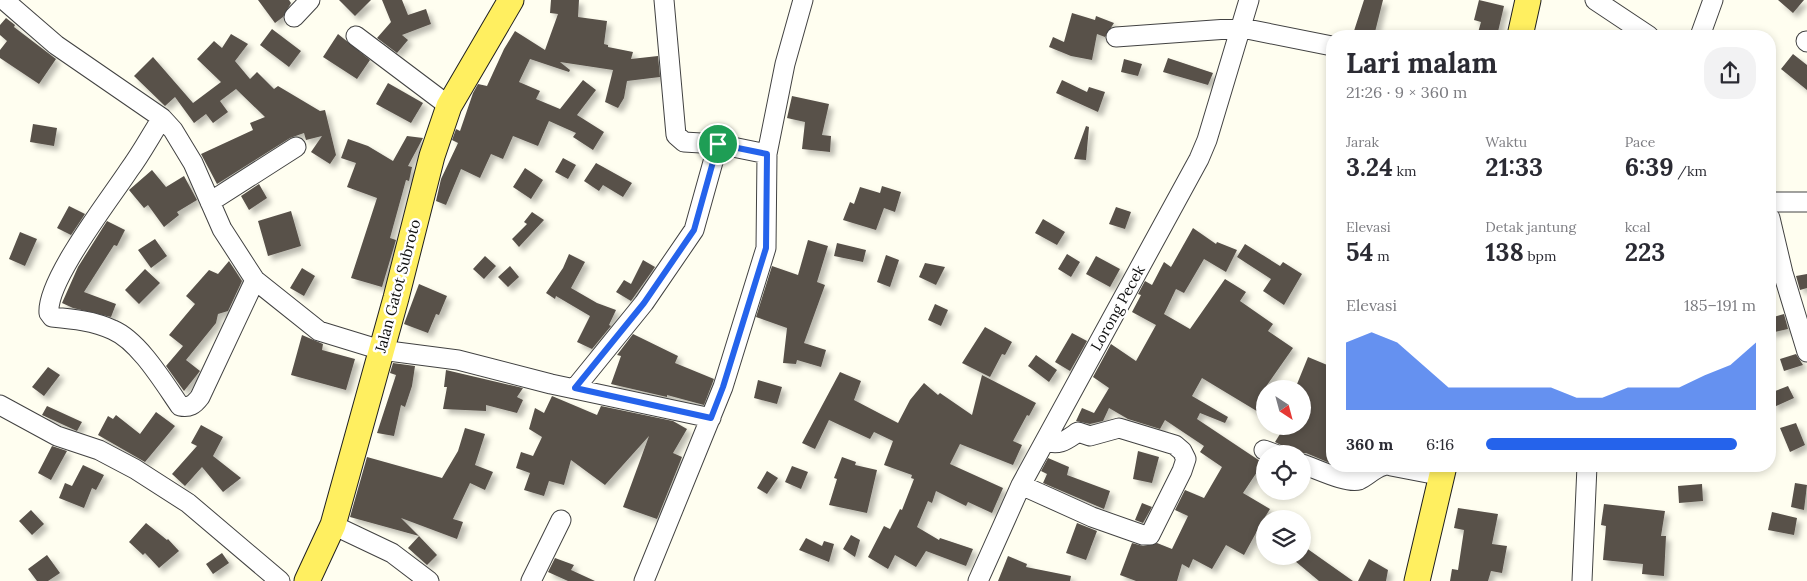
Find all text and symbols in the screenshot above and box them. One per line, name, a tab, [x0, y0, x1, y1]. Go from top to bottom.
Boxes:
text: Lari malam	[1346, 45, 1497, 81]
button: share	[1704, 47, 1756, 99]
text: 21:26 · 9 × 360 m	[1346, 82, 1467, 102]
pin	[697, 123, 739, 165]
icon: arrive	[704, 130, 732, 158]
text: Jarak	[1346, 133, 1379, 151]
text: Waktu	[1485, 133, 1527, 151]
text: Pace	[1625, 133, 1655, 151]
text: 3.24	[1346, 151, 1393, 183]
text: 21:33	[1485, 151, 1543, 183]
text: 6:39	[1625, 151, 1674, 183]
text: km	[1393, 162, 1417, 180]
text: /km	[1674, 162, 1707, 180]
street label: Jalan Gatot Subroto	[370, 217, 425, 356]
text: Elevasi	[1346, 218, 1391, 236]
text: Detak jantung	[1485, 218, 1576, 236]
text: kcal	[1625, 218, 1651, 236]
text: 54	[1346, 236, 1373, 268]
text: 138	[1485, 236, 1524, 268]
text: 223	[1625, 236, 1665, 268]
text: m	[1373, 247, 1390, 265]
text: bpm	[1524, 247, 1557, 265]
street label: Lorong Pecek	[1086, 262, 1149, 354]
text: Elevasi	[1346, 295, 1397, 315]
text: 185–191 m	[1684, 295, 1756, 315]
north arrow	[1256, 380, 1311, 435]
map controls	[1256, 380, 1311, 565]
text: 360 m	[1346, 434, 1393, 454]
text: 6:16	[1426, 434, 1454, 454]
button: locate	[1256, 445, 1311, 500]
button: layers	[1256, 510, 1311, 565]

